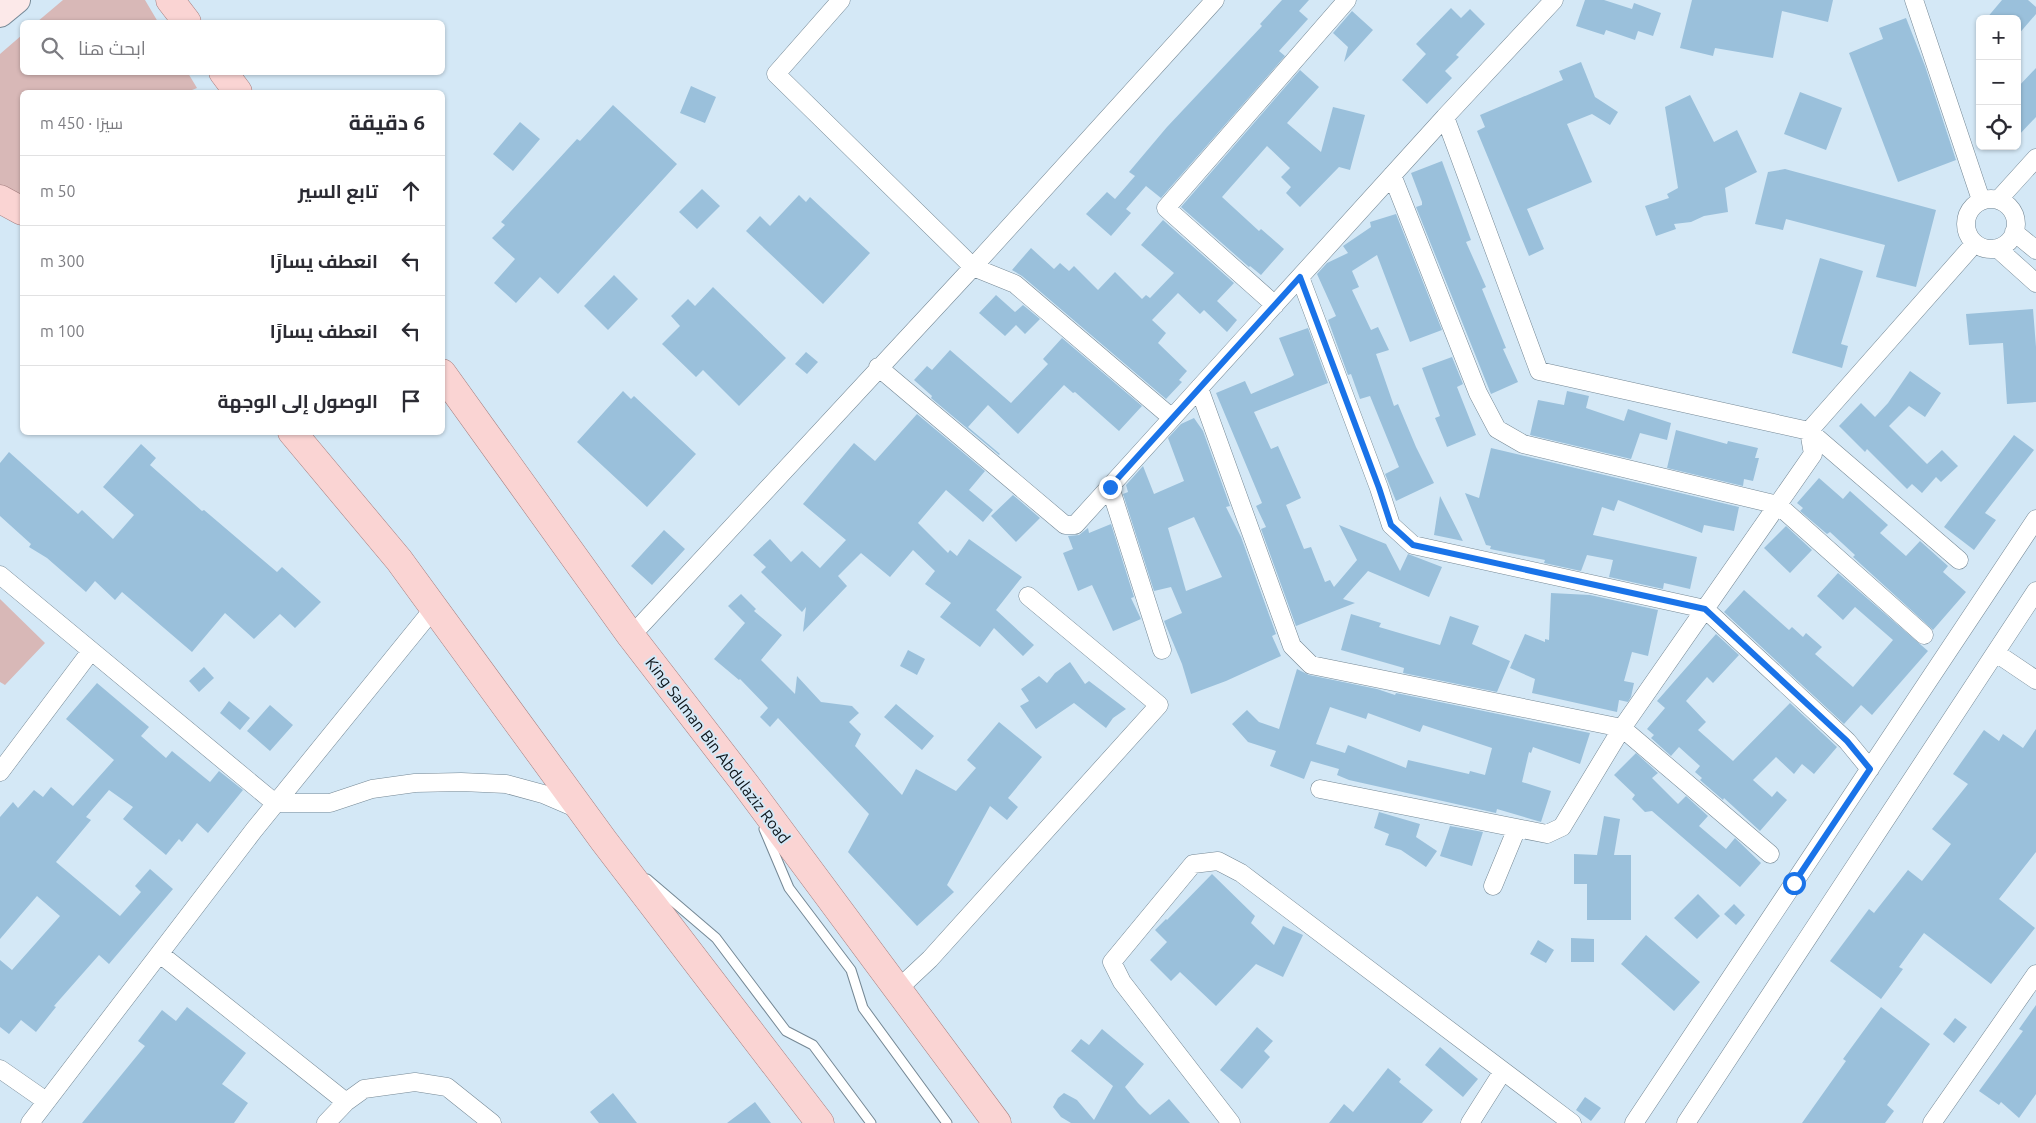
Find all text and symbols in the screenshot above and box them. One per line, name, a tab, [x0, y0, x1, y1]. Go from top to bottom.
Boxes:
map controls	[1976, 15, 2021, 150]
button: +	[1976, 15, 2021, 60]
search box	[20, 20, 445, 75]
icon: search	[38, 34, 66, 62]
text: ابحث هنا	[78, 37, 146, 59]
button: −	[1976, 60, 2021, 105]
button: locate	[1976, 105, 2021, 150]
text: 6 دقيقة	[349, 110, 425, 134]
text: سيرًا · 450 m	[40, 114, 123, 132]
icon: ahead	[397, 177, 425, 205]
text: تابع السير	[298, 180, 378, 202]
text: 50 m	[40, 182, 76, 200]
icon: left	[397, 247, 425, 275]
text: انعطف يسارًا	[270, 250, 378, 272]
text: 300 m	[40, 252, 85, 270]
icon: left	[397, 317, 425, 345]
text: انعطف يسارًا	[270, 320, 378, 342]
text: 100 m	[40, 322, 85, 340]
icon: arrive	[397, 387, 425, 415]
text: الوصول إلى الوجهة	[218, 390, 378, 412]
route end	[1099, 476, 1122, 499]
street label: King Salman Bin Abdulaziz Road	[642, 653, 794, 847]
route start	[1783, 872, 1806, 895]

